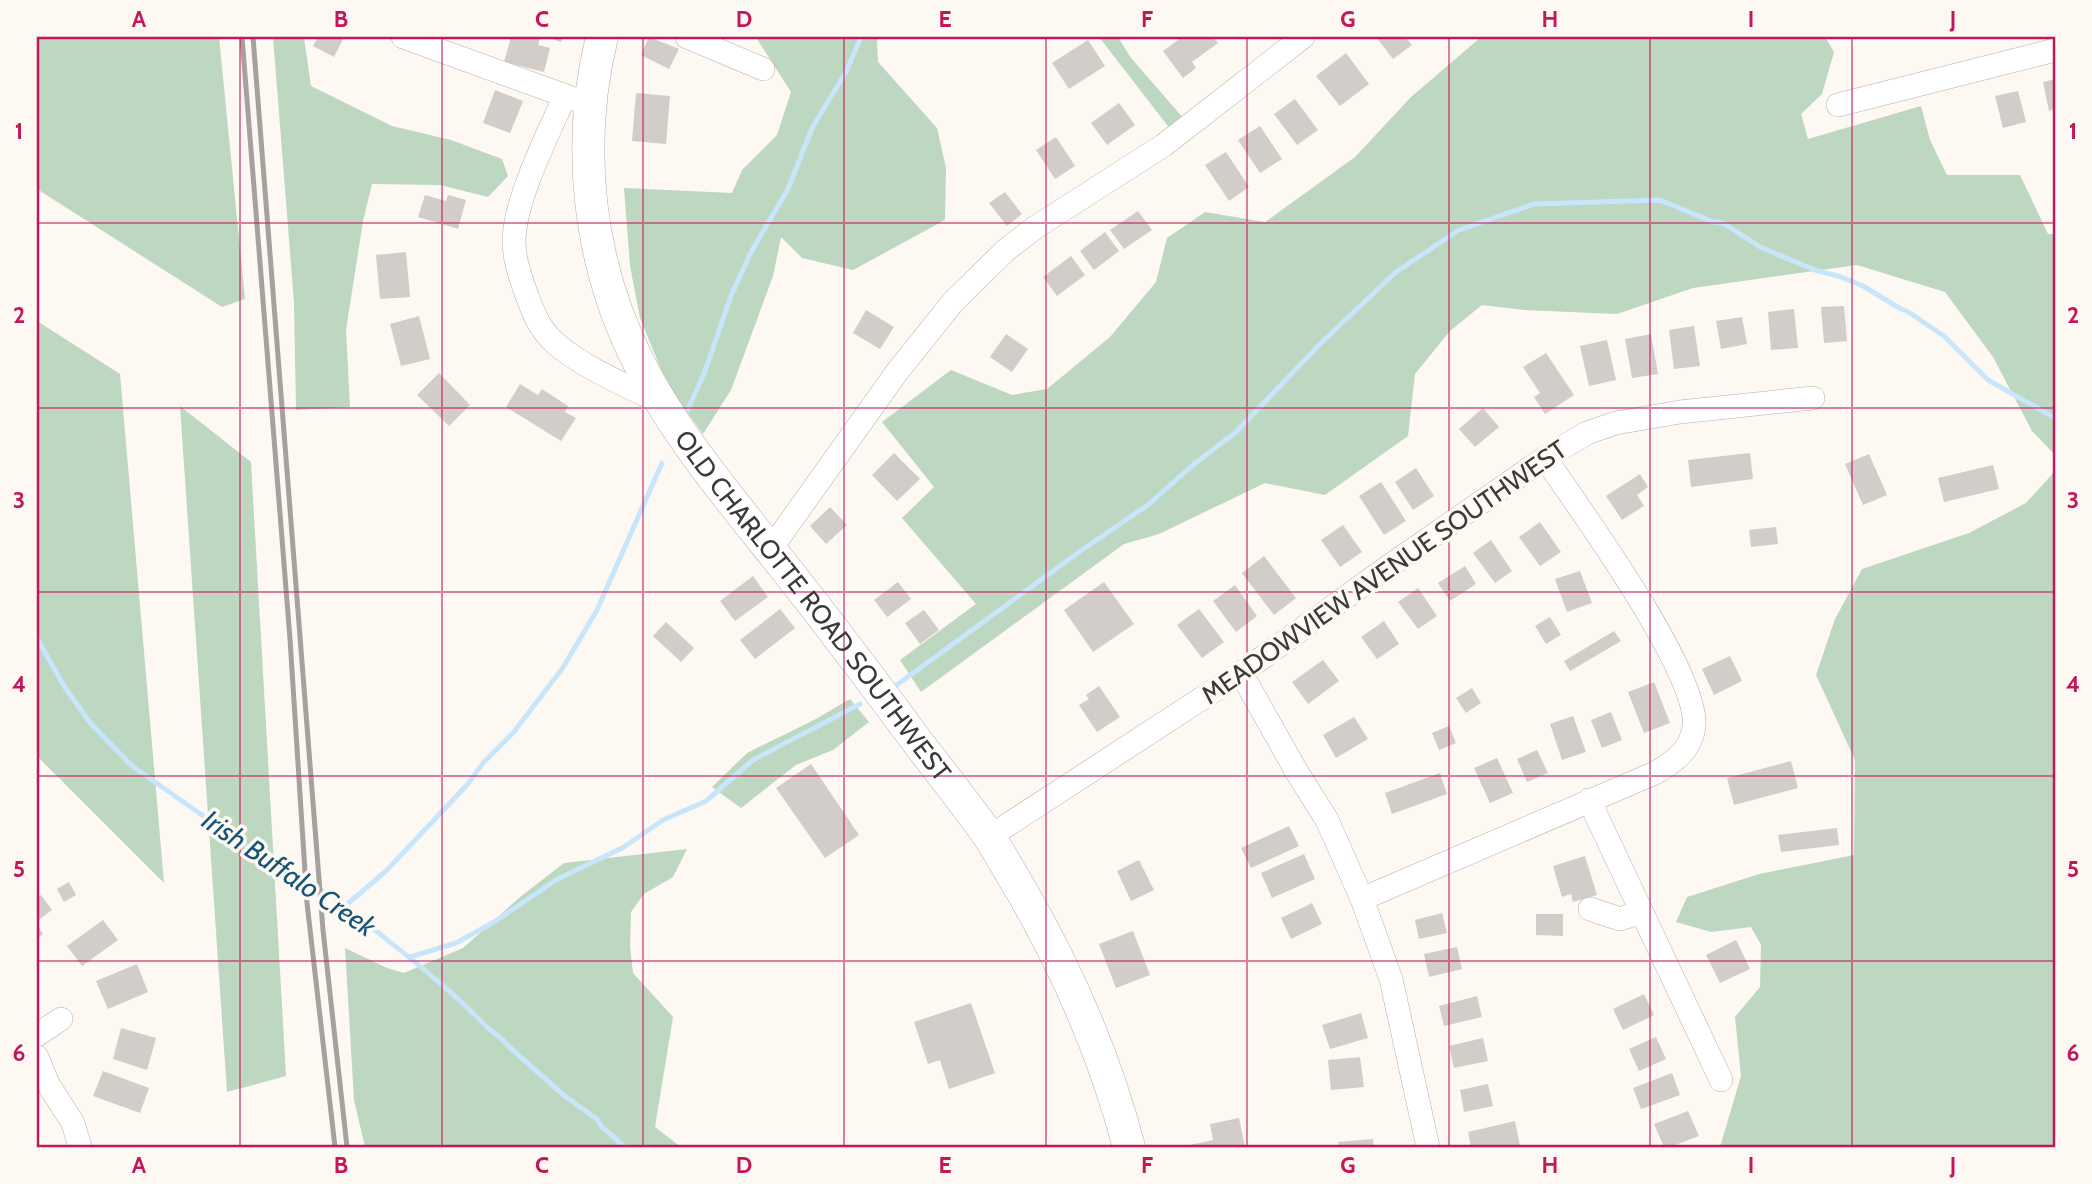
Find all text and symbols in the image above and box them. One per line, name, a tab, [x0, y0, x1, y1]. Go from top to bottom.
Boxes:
text: A	[132, 5, 147, 33]
text: B	[334, 5, 348, 33]
text: C	[535, 5, 549, 33]
text: D	[736, 5, 752, 33]
text: E	[938, 5, 952, 33]
text: F	[1141, 5, 1153, 33]
text: G	[1340, 5, 1356, 33]
text: H	[1542, 5, 1558, 33]
text: I	[1748, 5, 1754, 33]
text: J	[1949, 5, 1956, 33]
text: 1	[15, 117, 23, 145]
text: 1	[2069, 117, 2077, 145]
text: 2	[13, 301, 25, 329]
text: 2	[2067, 301, 2079, 329]
street label: OLD CHARLOTTE ROAD SOUTHWEST	[668, 424, 958, 788]
street label: MEADOWVIEW AVENUE SOUTHWEST	[1195, 433, 1573, 711]
text: 3	[13, 486, 25, 514]
text: 3	[2067, 486, 2079, 514]
text: 4	[12, 670, 26, 698]
text: 4	[2066, 670, 2080, 698]
water label: Irish Buffalo Creek	[196, 802, 383, 944]
text: 5	[13, 855, 25, 883]
text: 5	[2067, 855, 2079, 883]
text: 6	[13, 1039, 25, 1067]
text: 6	[2067, 1039, 2079, 1067]
text: A	[132, 1151, 147, 1179]
text: B	[334, 1151, 348, 1179]
text: C	[535, 1151, 549, 1179]
text: D	[736, 1151, 752, 1179]
text: E	[938, 1151, 952, 1179]
text: F	[1141, 1151, 1153, 1179]
text: G	[1340, 1151, 1356, 1179]
text: H	[1542, 1151, 1558, 1179]
text: I	[1748, 1151, 1754, 1179]
text: J	[1949, 1151, 1956, 1179]

